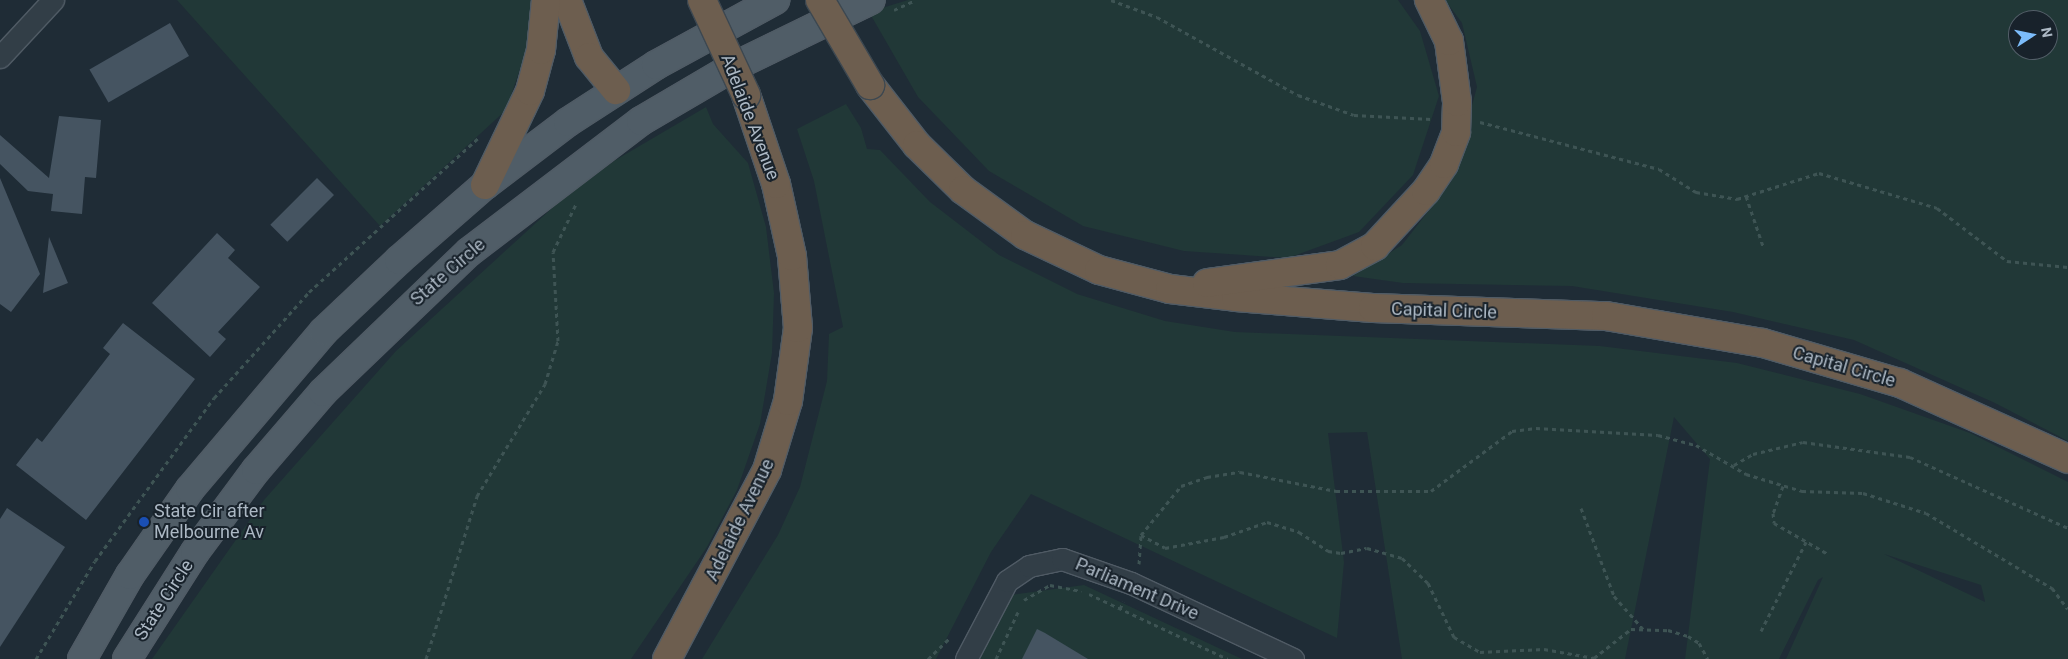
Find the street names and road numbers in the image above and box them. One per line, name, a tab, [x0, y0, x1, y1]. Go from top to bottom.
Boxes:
street label: Adelaide Avenue	[716, 51, 784, 183]
street label: State Circle	[406, 234, 490, 310]
street label: Capital Circle	[1391, 298, 1497, 324]
street label: Capital Circle	[1790, 342, 1898, 392]
street label: Adelaide Avenue	[701, 455, 779, 585]
street label: Parliament Drive	[1072, 553, 1202, 625]
street label: State Circle	[130, 556, 198, 644]

